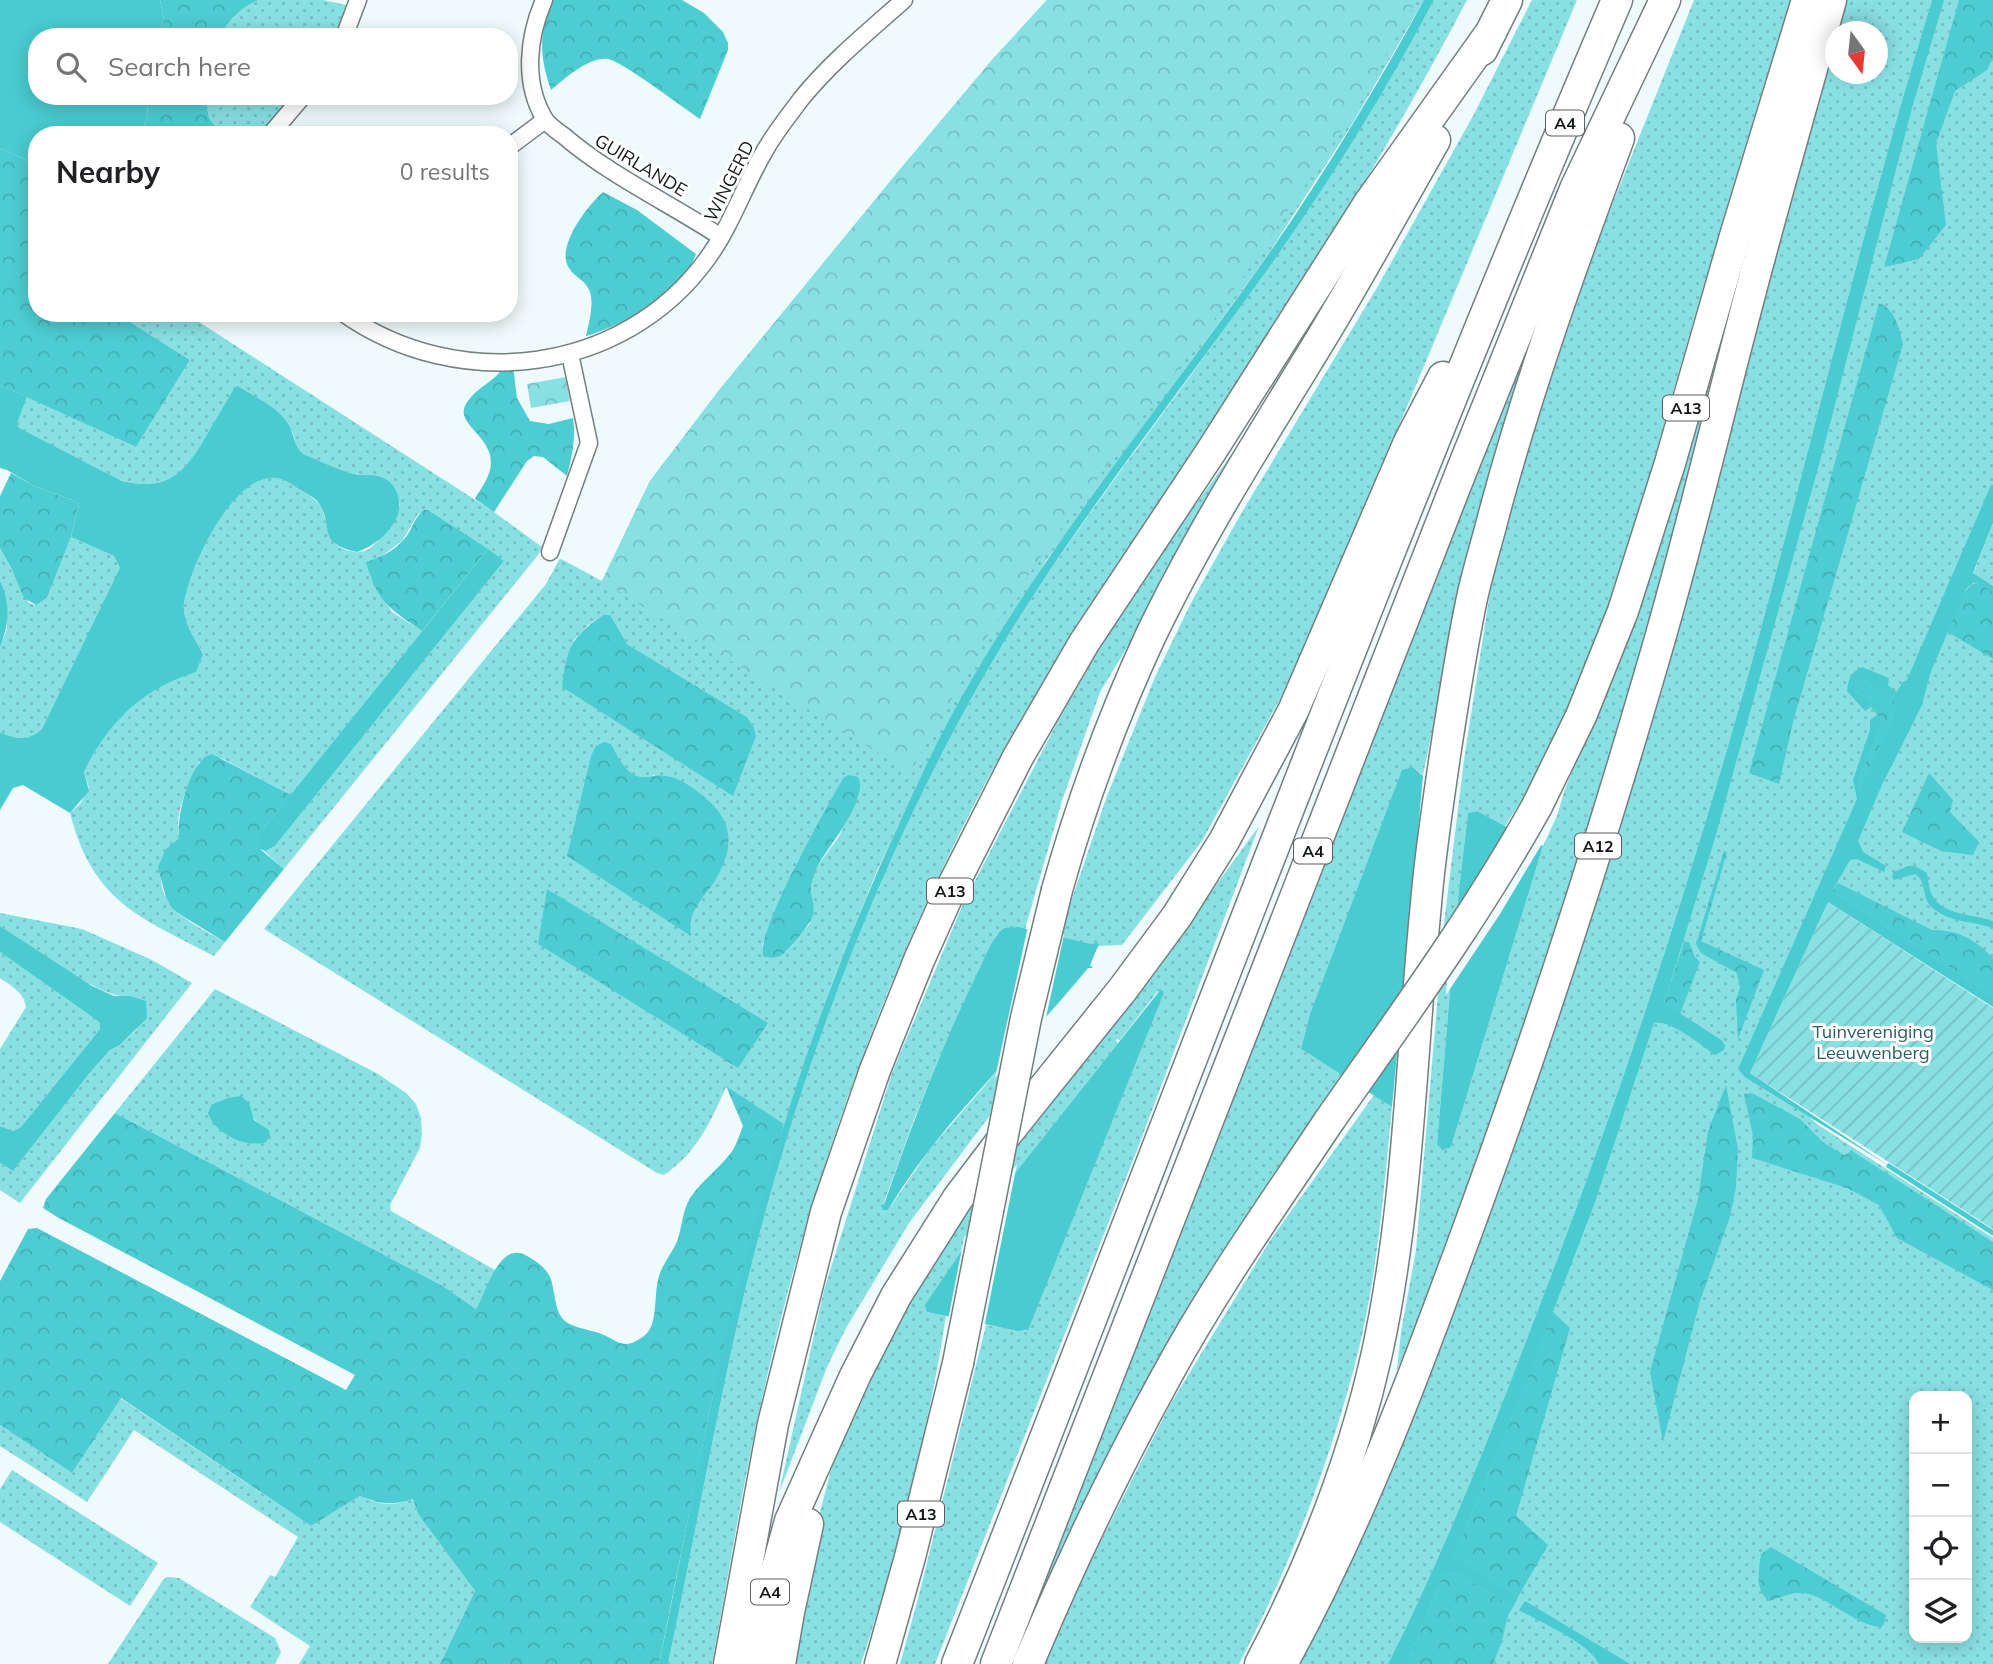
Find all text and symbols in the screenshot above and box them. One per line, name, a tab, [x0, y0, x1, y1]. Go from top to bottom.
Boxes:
north arrow	[1825, 21, 1888, 84]
search box	[28, 28, 518, 105]
icon: search	[52, 48, 90, 86]
text: Search here	[108, 50, 251, 83]
road number: A4	[1546, 111, 1584, 136]
street label: GUIRLANDE	[591, 128, 691, 202]
street label: WINGERD	[699, 137, 759, 225]
text: Nearby	[56, 153, 160, 191]
text: 0 results	[400, 157, 490, 186]
road number: A13	[1663, 396, 1709, 420]
road number: A12	[1575, 834, 1621, 859]
road number: A4	[1294, 838, 1332, 864]
road number: A13	[927, 878, 973, 904]
park label: Tuinvereniging Leeuwenberg	[1812, 1020, 1934, 1064]
map controls	[1909, 1391, 1972, 1643]
button: +	[1909, 1391, 1972, 1454]
button: −	[1909, 1454, 1972, 1517]
road number: A13	[898, 1502, 944, 1526]
button: locate	[1909, 1517, 1972, 1580]
road number: A4	[751, 1580, 789, 1604]
button: layers	[1909, 1580, 1972, 1643]

